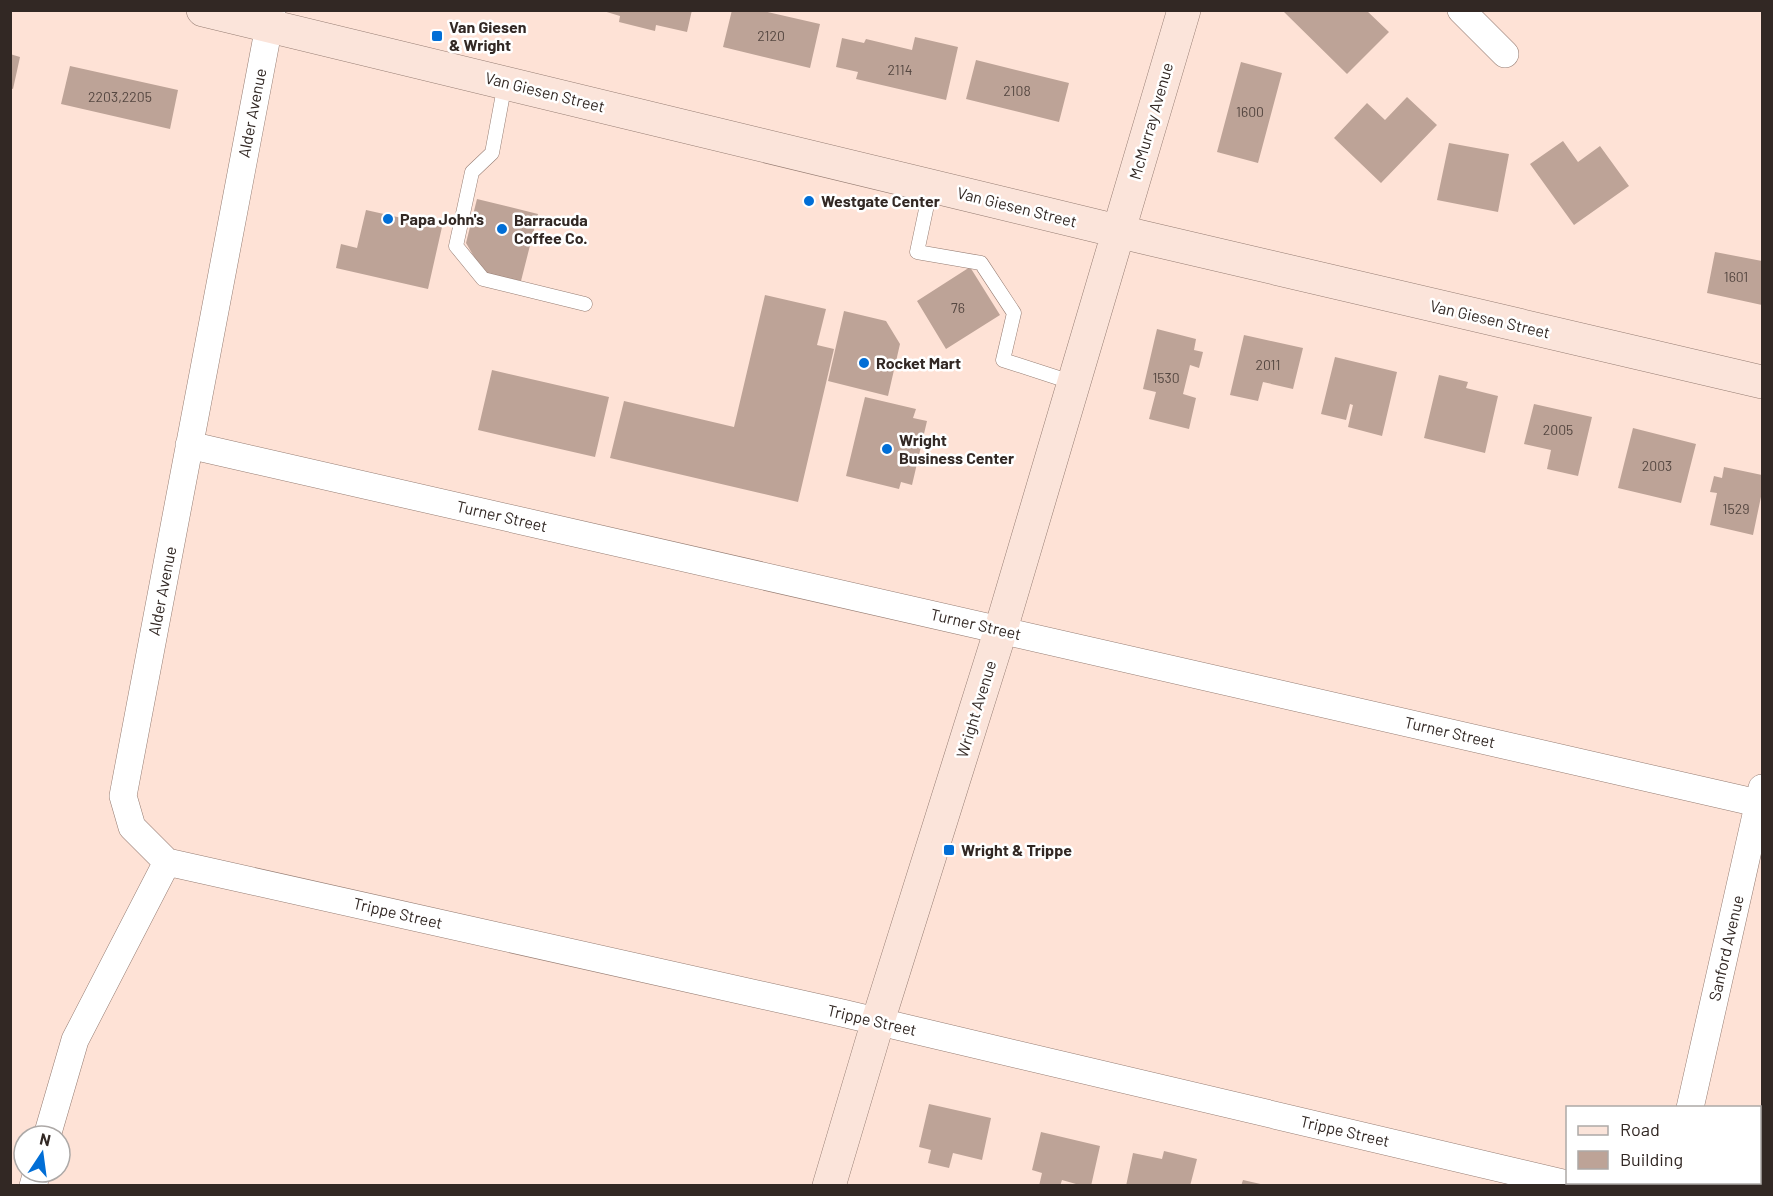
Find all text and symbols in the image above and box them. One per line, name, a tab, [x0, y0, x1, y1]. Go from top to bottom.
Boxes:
place label: Van Giesen & Wright	[449, 17, 526, 54]
house number: 2120	[757, 27, 785, 44]
marker: Van Giesen & Wright	[430, 29, 444, 43]
street label: McMurray Avenue	[1125, 60, 1176, 182]
house number: 2114	[888, 61, 912, 78]
street label: Alder Avenue	[234, 67, 269, 159]
street label: Van Giesen Street	[483, 67, 607, 116]
house number: 2108	[1003, 82, 1031, 99]
house number: 2203,2205	[88, 88, 152, 105]
house number: 1600	[1236, 103, 1264, 120]
street label: Van Giesen Street	[955, 182, 1079, 231]
place label: Westgate Center	[821, 191, 940, 210]
marker: Westgate Center	[802, 194, 816, 208]
place label: Papa John's	[400, 209, 484, 228]
place label: Barracuda Coffee Co.	[514, 210, 588, 247]
marker: Papa John's	[381, 212, 395, 226]
marker: Barracuda Coffee Co.	[495, 222, 509, 236]
house number: 1601	[1724, 268, 1748, 285]
street label: Van Giesen Street	[1428, 295, 1552, 342]
house number: 76	[951, 299, 965, 316]
place label: Rocket Mart	[876, 353, 961, 372]
marker: Rocket Mart	[857, 356, 871, 370]
house number: 2011	[1256, 356, 1280, 373]
house number: 1530	[1152, 369, 1180, 386]
house number: 2005	[1543, 421, 1573, 438]
place label: Wright Business Center	[899, 430, 1014, 467]
marker: Wright Business Center	[880, 442, 894, 456]
house number: 2003	[1642, 457, 1672, 474]
street label: Turner Street	[455, 496, 549, 535]
house number: 1529	[1723, 500, 1749, 517]
street label: Alder Avenue	[144, 545, 179, 637]
street label: Turner Street	[929, 604, 1023, 643]
street label: Wright Avenue	[952, 658, 999, 760]
street label: Turner Street	[1403, 712, 1497, 751]
place label: Wright & Trippe	[961, 840, 1072, 859]
marker: Wright & Trippe	[942, 843, 956, 857]
street label: Trippe Street	[352, 893, 445, 932]
street label: Sanford Avenue	[1704, 893, 1747, 1003]
street label: Trippe Street	[826, 1000, 919, 1039]
legend	[1566, 1106, 1761, 1184]
street label: Trippe Street	[1299, 1111, 1392, 1150]
text: Road	[1620, 1118, 1660, 1140]
north arrow	[12, 1124, 72, 1184]
text: N	[38, 1128, 53, 1149]
text: Building	[1620, 1148, 1683, 1170]

